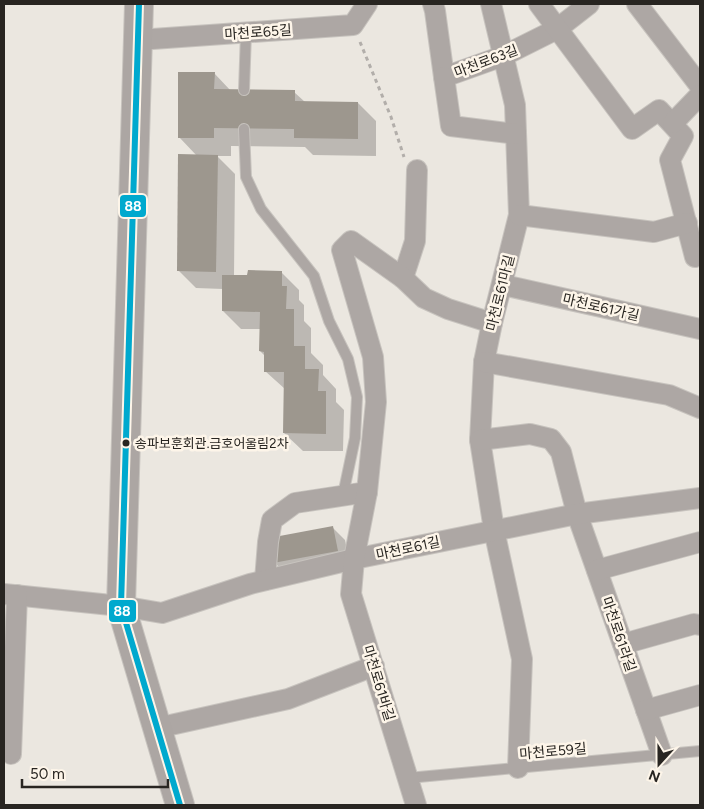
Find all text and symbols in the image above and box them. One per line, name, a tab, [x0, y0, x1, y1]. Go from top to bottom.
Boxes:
street label: 마천로65길	[224, 22, 292, 43]
street label: 마천로63길	[452, 42, 521, 81]
line badge: 88	[119, 194, 147, 218]
text: 88	[124, 198, 142, 215]
street label: 마천로61마길	[483, 253, 518, 333]
street label: 마천로61가길	[561, 290, 641, 325]
place label: 송파보훈회관.금호어울림2차	[135, 436, 289, 451]
marker: 송파보훈회관.금호어울림2차	[121, 438, 131, 448]
street label: 마천로61길	[374, 533, 442, 564]
street label: 마천로61라길	[598, 594, 639, 674]
line badge: 88	[108, 599, 137, 623]
text: 88	[113, 603, 131, 620]
street label: 마천로61바길	[359, 643, 398, 723]
north arrow	[634, 739, 684, 789]
street label: 마천로59길	[519, 740, 587, 763]
scale bar	[22, 756, 169, 788]
text: 50 m	[30, 765, 65, 783]
text: N	[646, 766, 663, 786]

